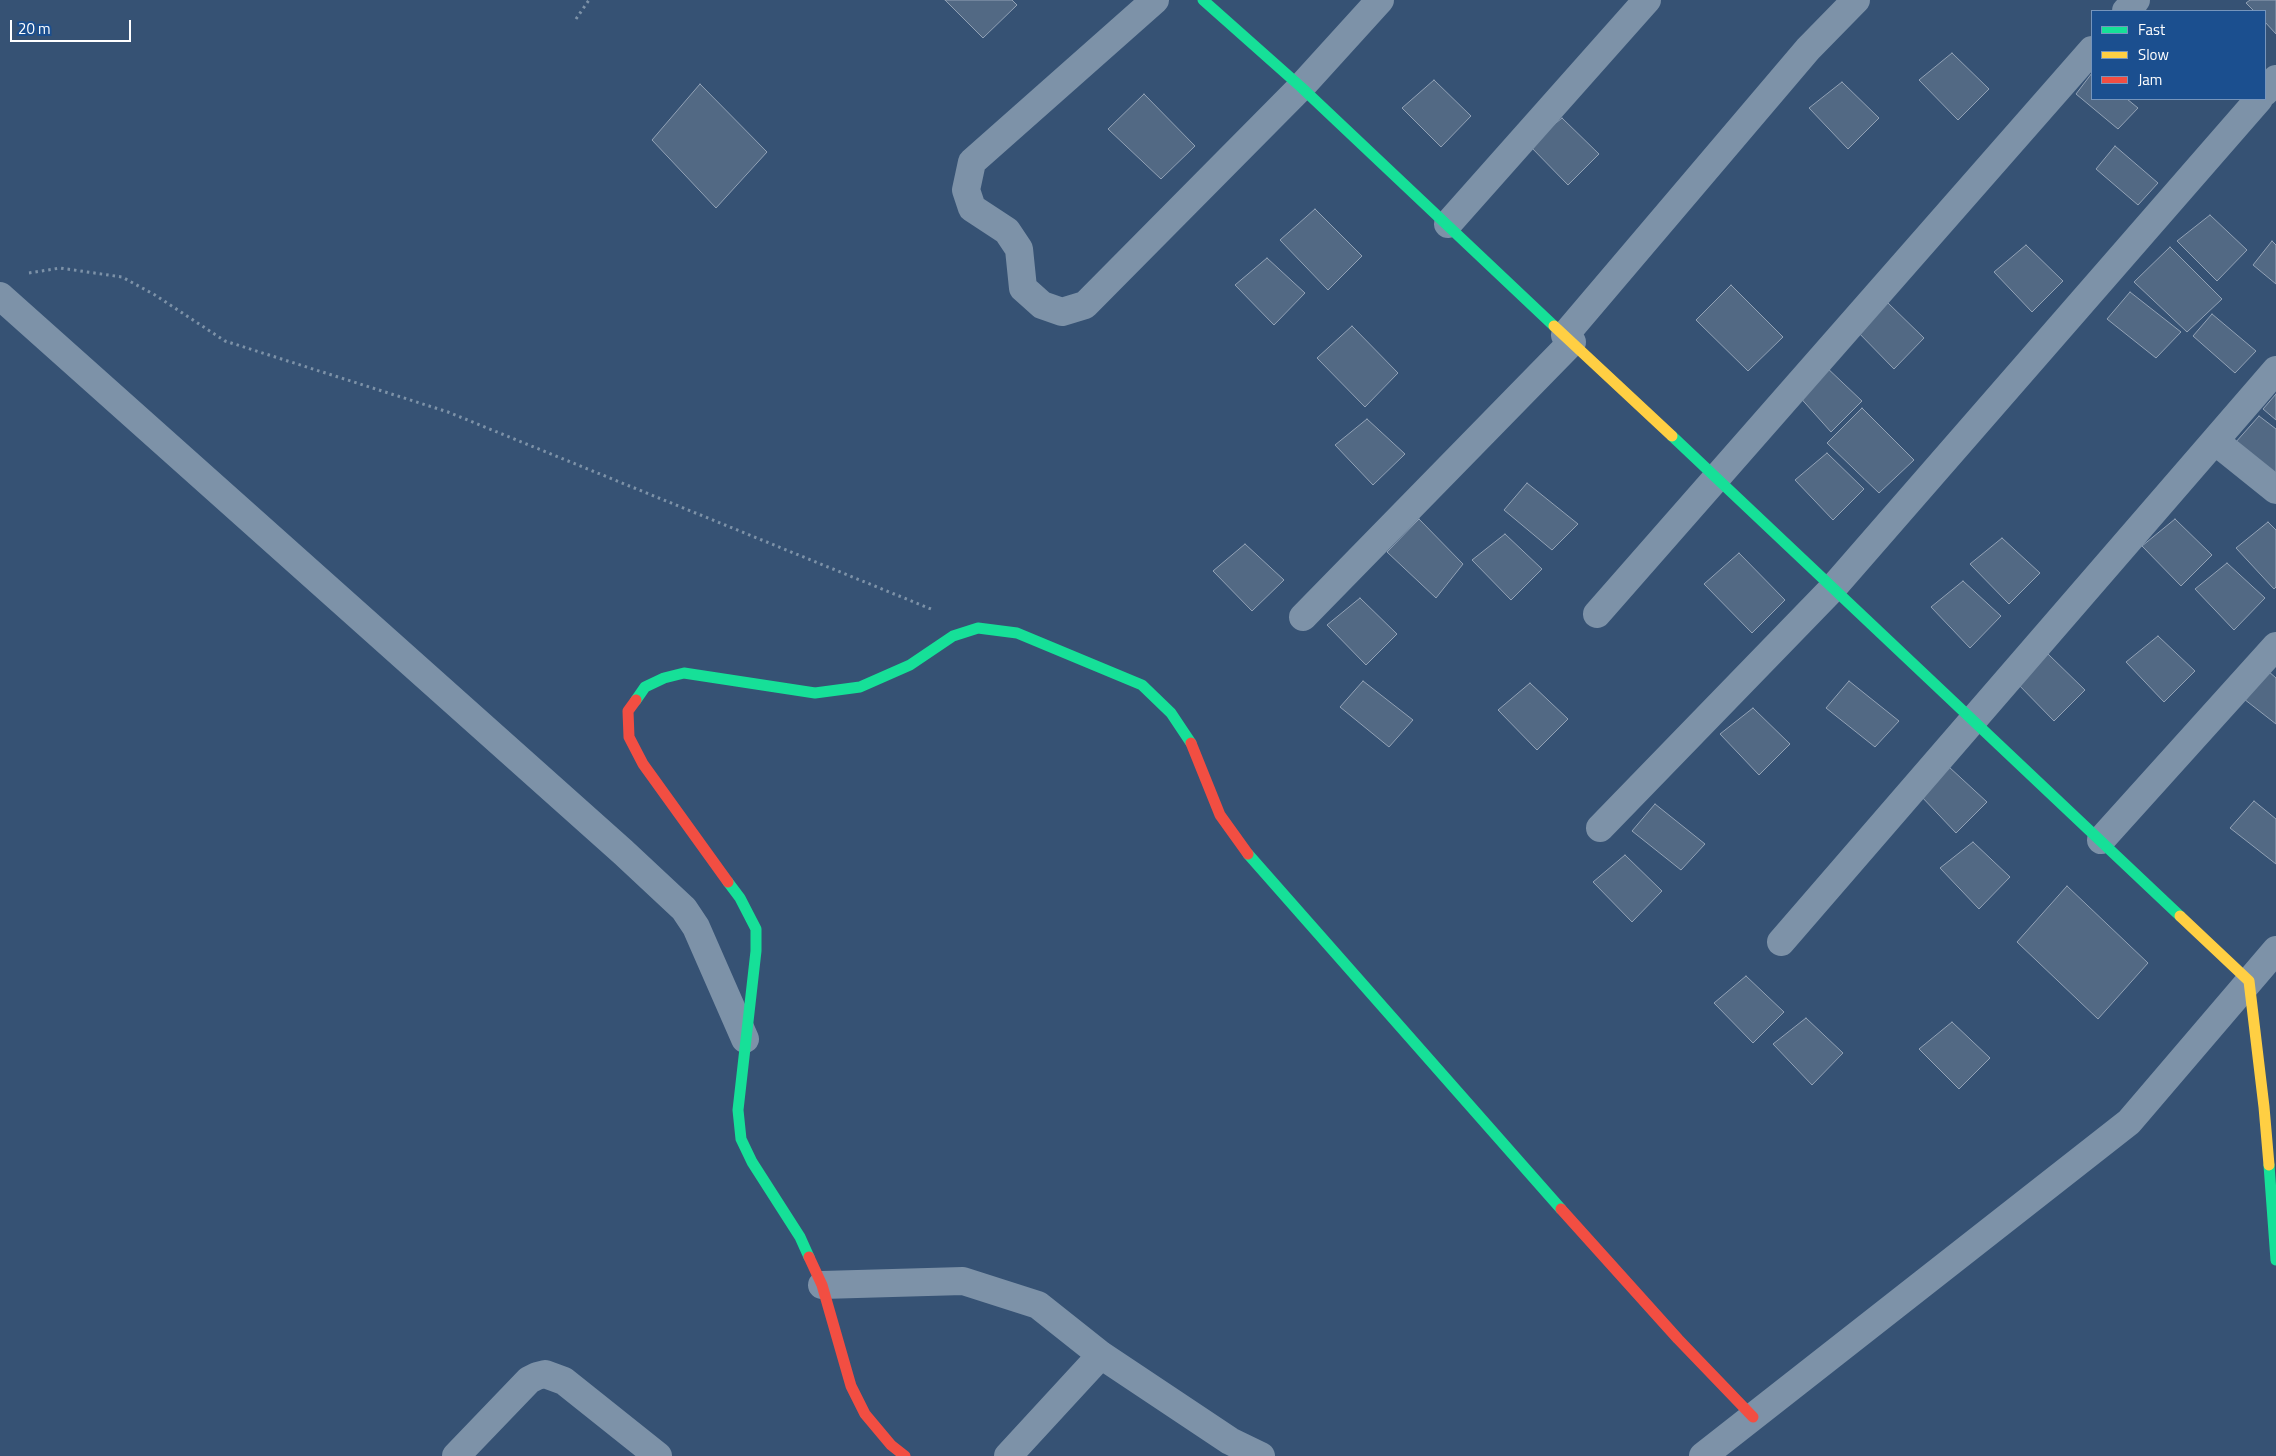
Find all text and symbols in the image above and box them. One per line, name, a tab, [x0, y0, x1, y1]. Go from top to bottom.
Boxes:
scale bar	[12, 10, 134, 42]
legend	[2091, 10, 2266, 100]
text: 20 m	[18, 17, 51, 40]
text: Fast	[2138, 18, 2165, 41]
text: Slow	[2138, 43, 2169, 66]
text: Jam	[2138, 68, 2162, 91]

